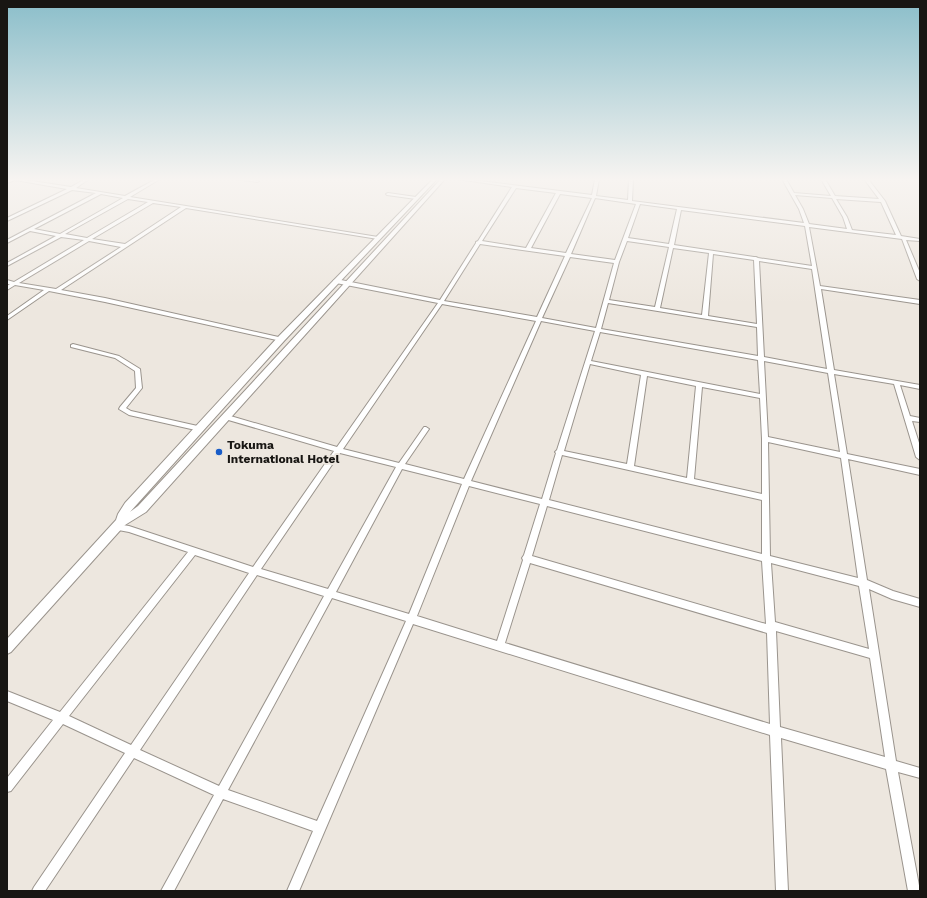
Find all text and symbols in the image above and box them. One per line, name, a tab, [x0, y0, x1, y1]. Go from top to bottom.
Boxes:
place label: Tokuma International Hotel	[227, 438, 339, 466]
marker: Tokuma International Hotel	[214, 447, 224, 457]

